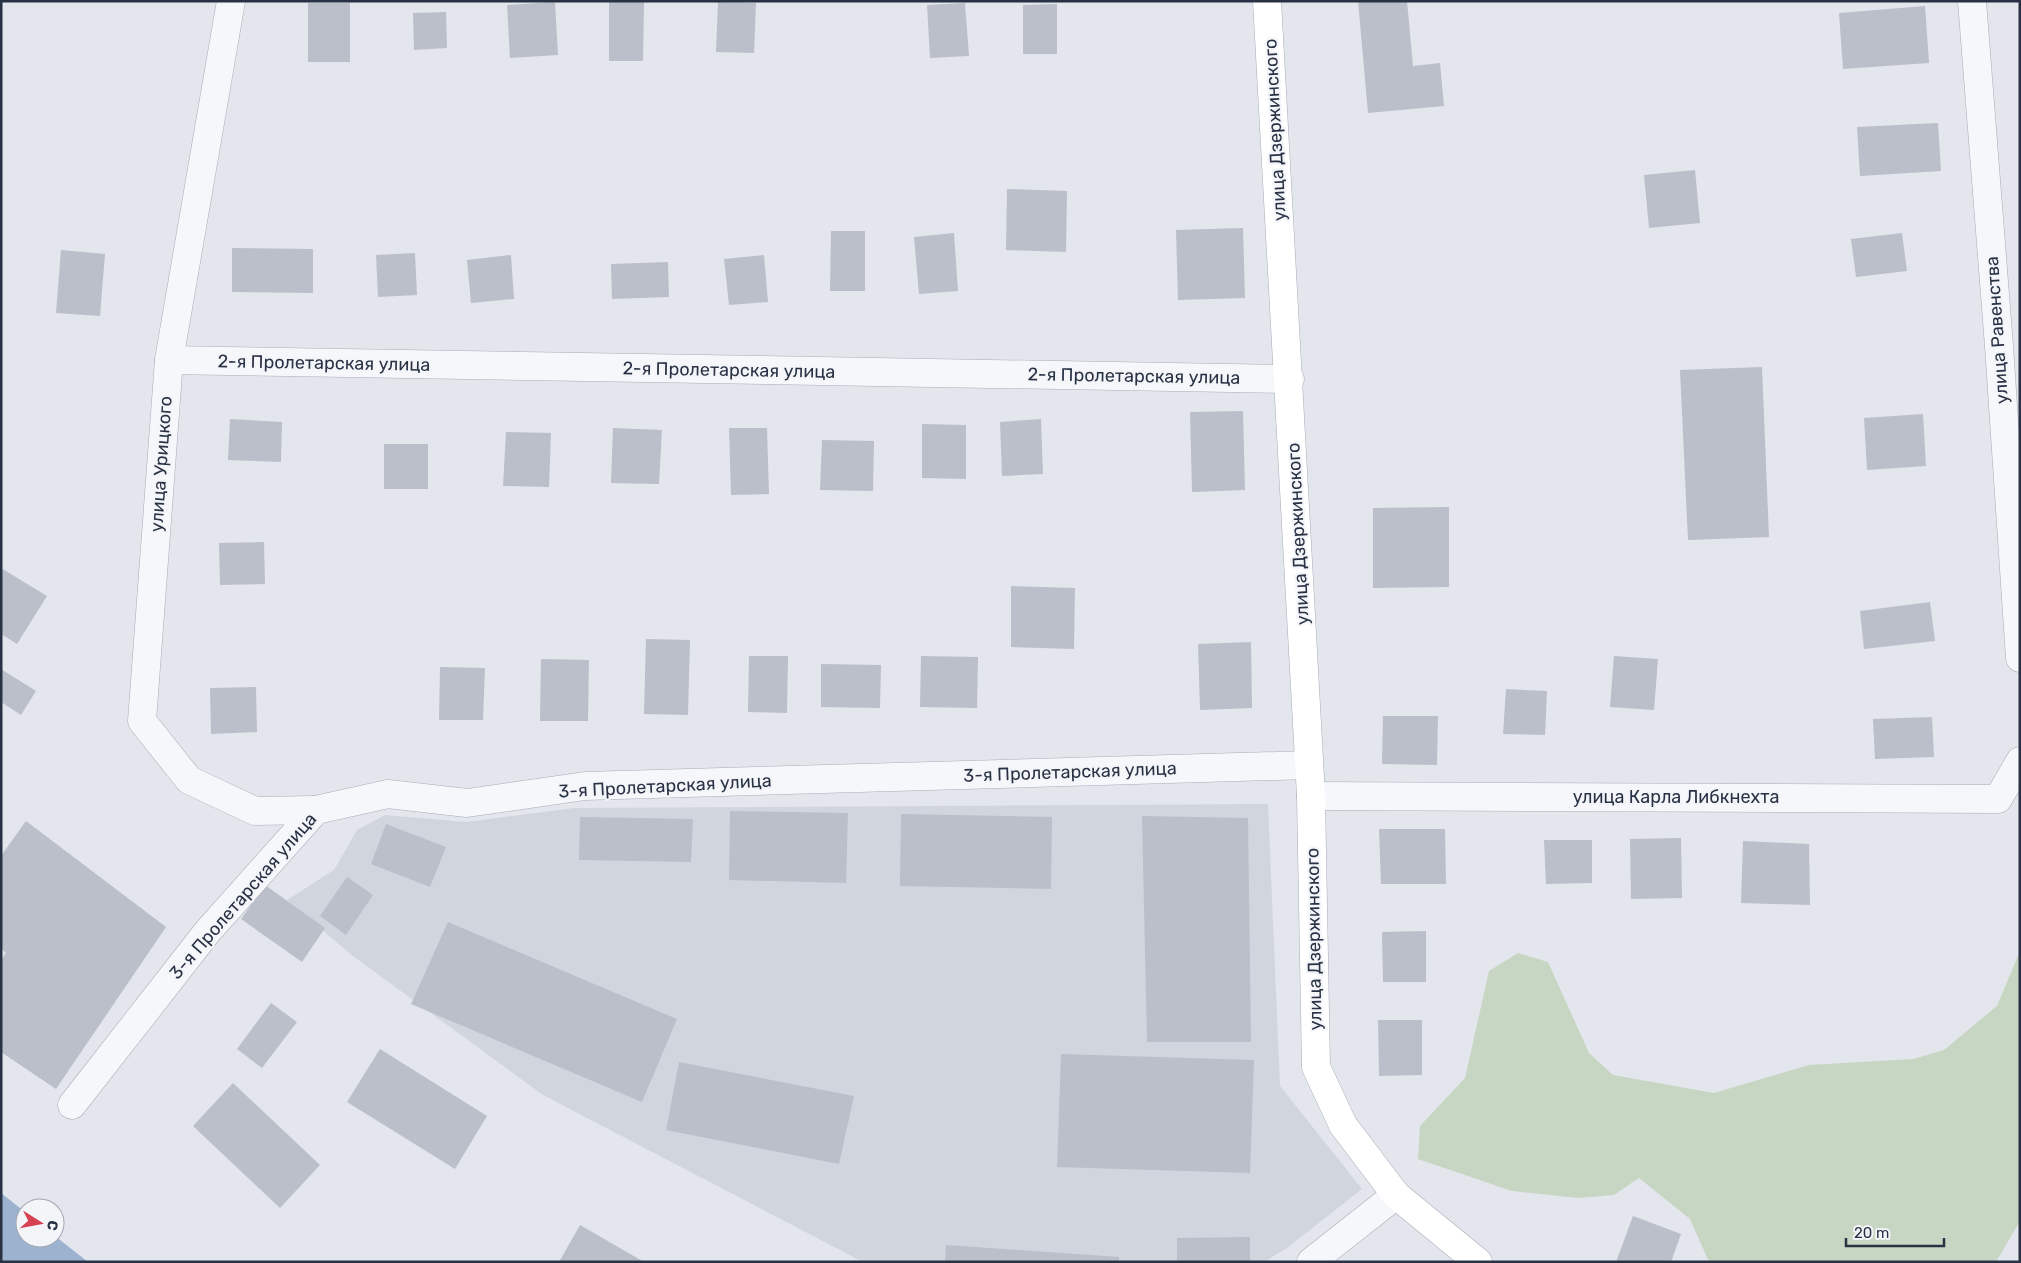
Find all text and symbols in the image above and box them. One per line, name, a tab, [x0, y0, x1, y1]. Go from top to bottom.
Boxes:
street label: улица Дзержинского	[1259, 38, 1291, 222]
street label: улица Равенства	[1981, 255, 2013, 405]
street label: 2-я Пролетарская улица	[217, 350, 431, 376]
street label: 2-я Пролетарская улица	[622, 357, 836, 383]
street label: 2-я Пролетарская улица	[1027, 363, 1241, 389]
street label: улица Урицкого	[145, 395, 177, 533]
street label: улица Дзержинского	[1282, 442, 1314, 626]
street label: 3-я Пролетарская улица	[963, 757, 1177, 787]
street label: 3-я Пролетарская улица	[558, 769, 772, 803]
street label: улица Карла Либкнехта	[1573, 786, 1779, 808]
street label: 3-я Пролетарская улица	[165, 808, 321, 984]
street label: улица Дзержинского	[1301, 848, 1327, 1030]
north arrow	[15, 1198, 65, 1248]
scale bar	[1846, 1216, 1944, 1248]
text: С	[43, 1219, 62, 1232]
text: 20 m	[1854, 1224, 1889, 1242]

